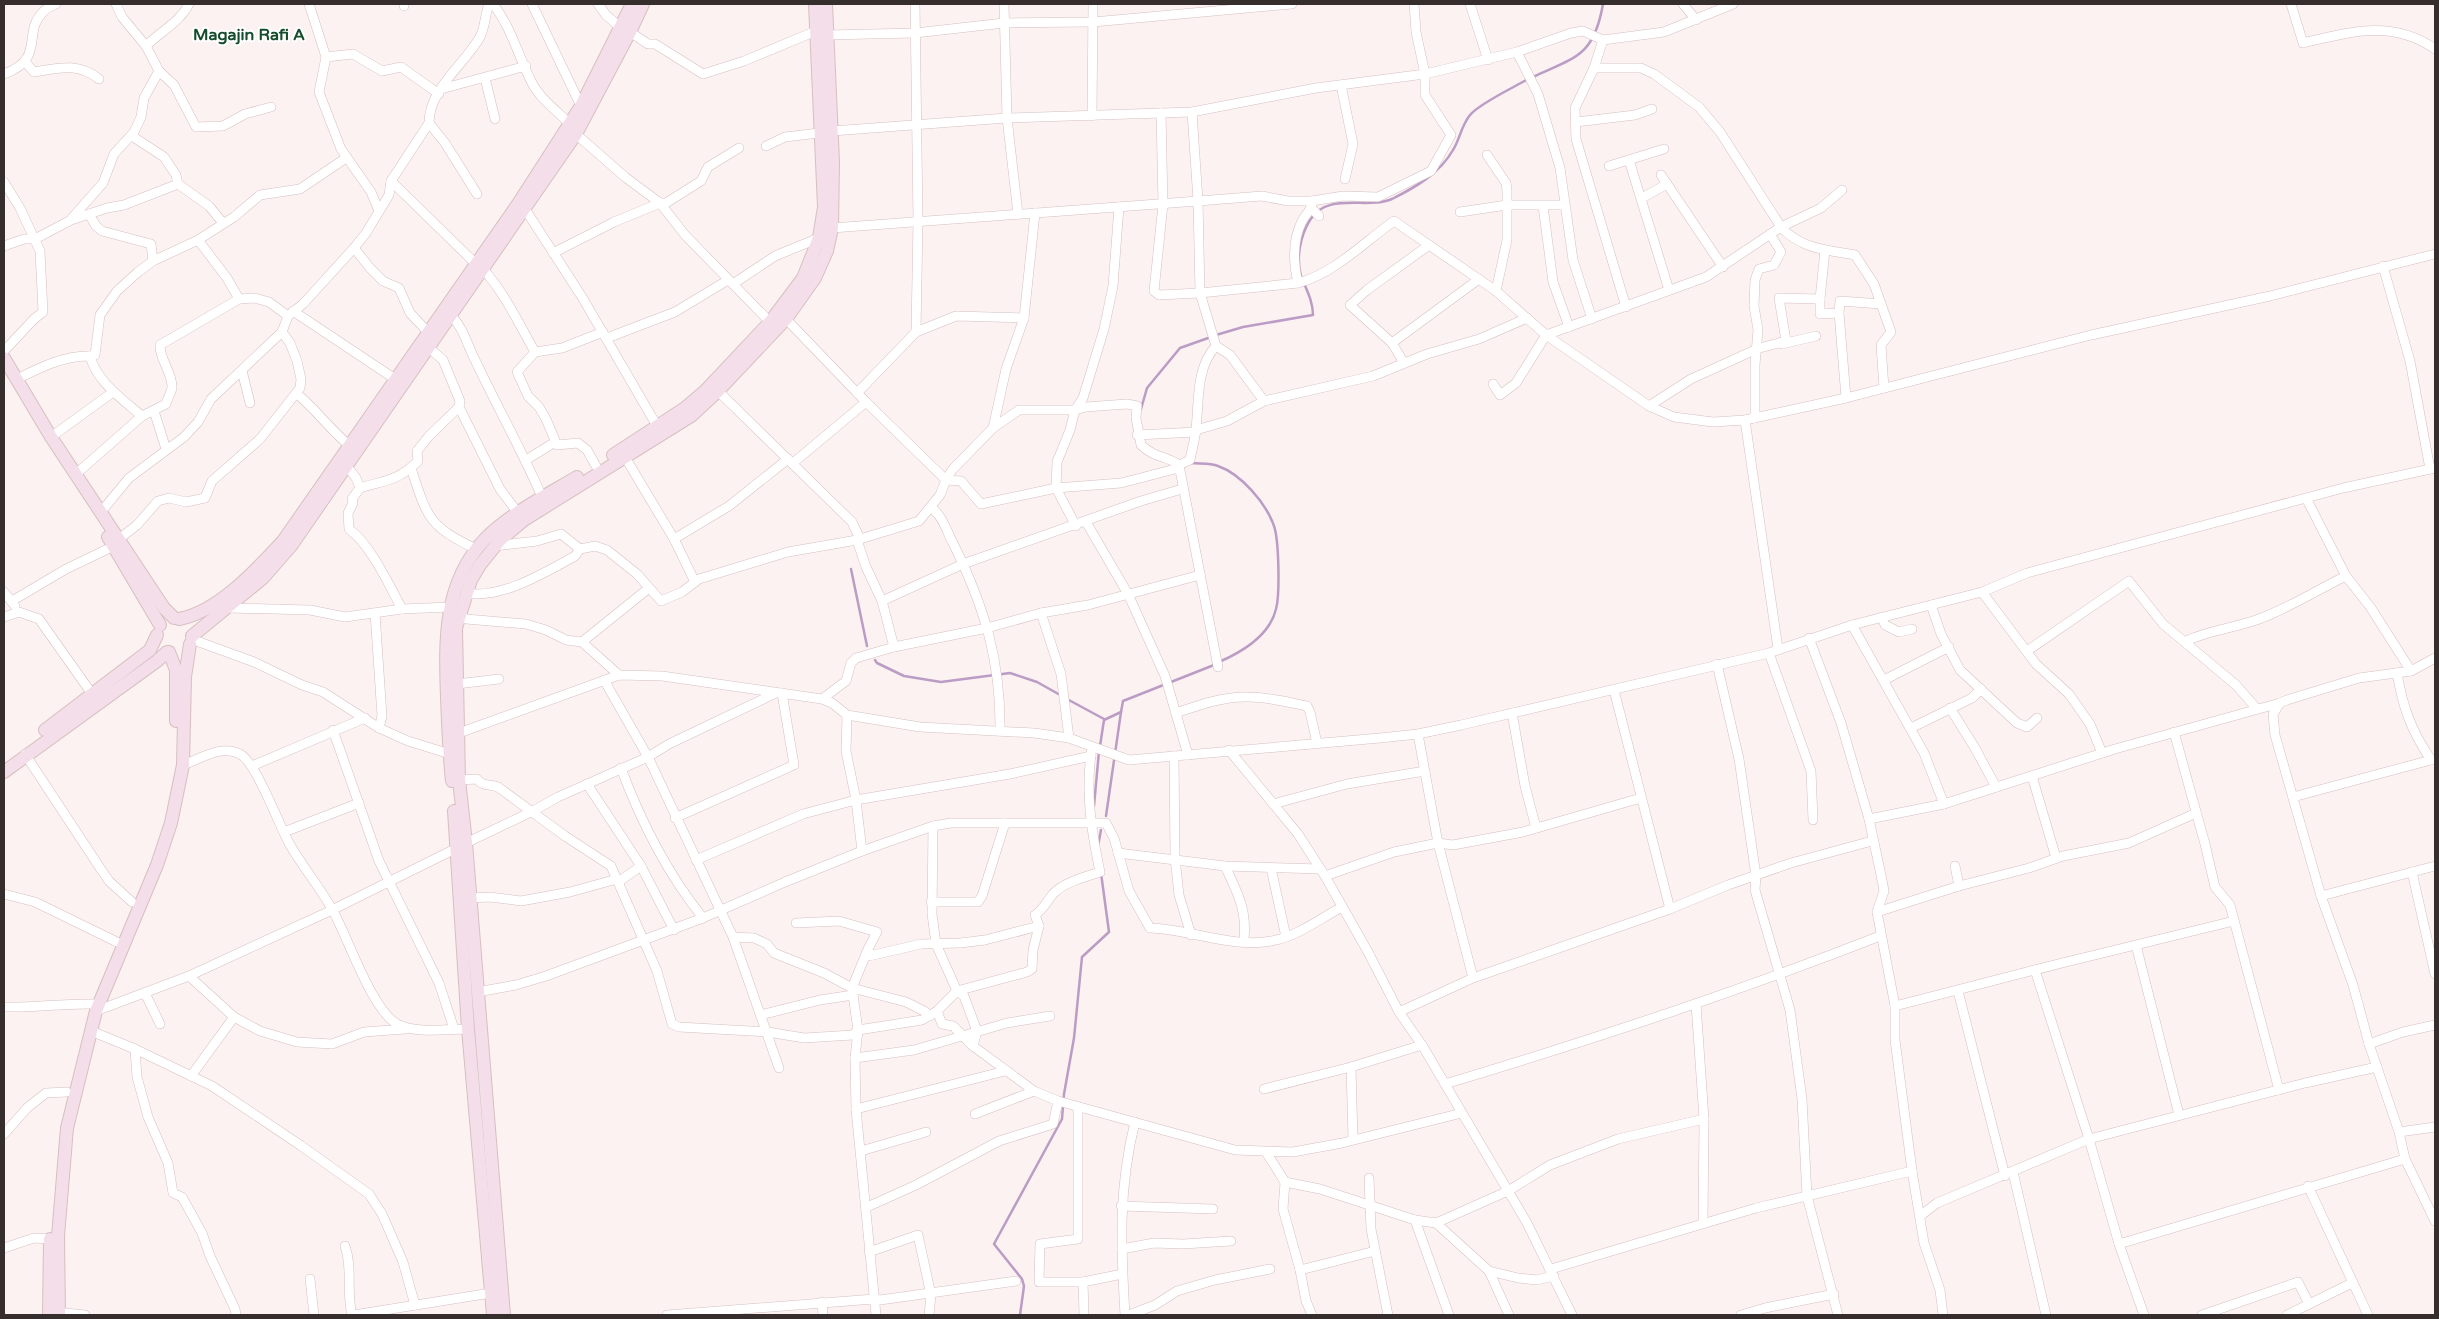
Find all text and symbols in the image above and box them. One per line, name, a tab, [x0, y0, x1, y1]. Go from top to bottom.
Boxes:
district label: Magajin Rafi A	[193, 25, 305, 45]

